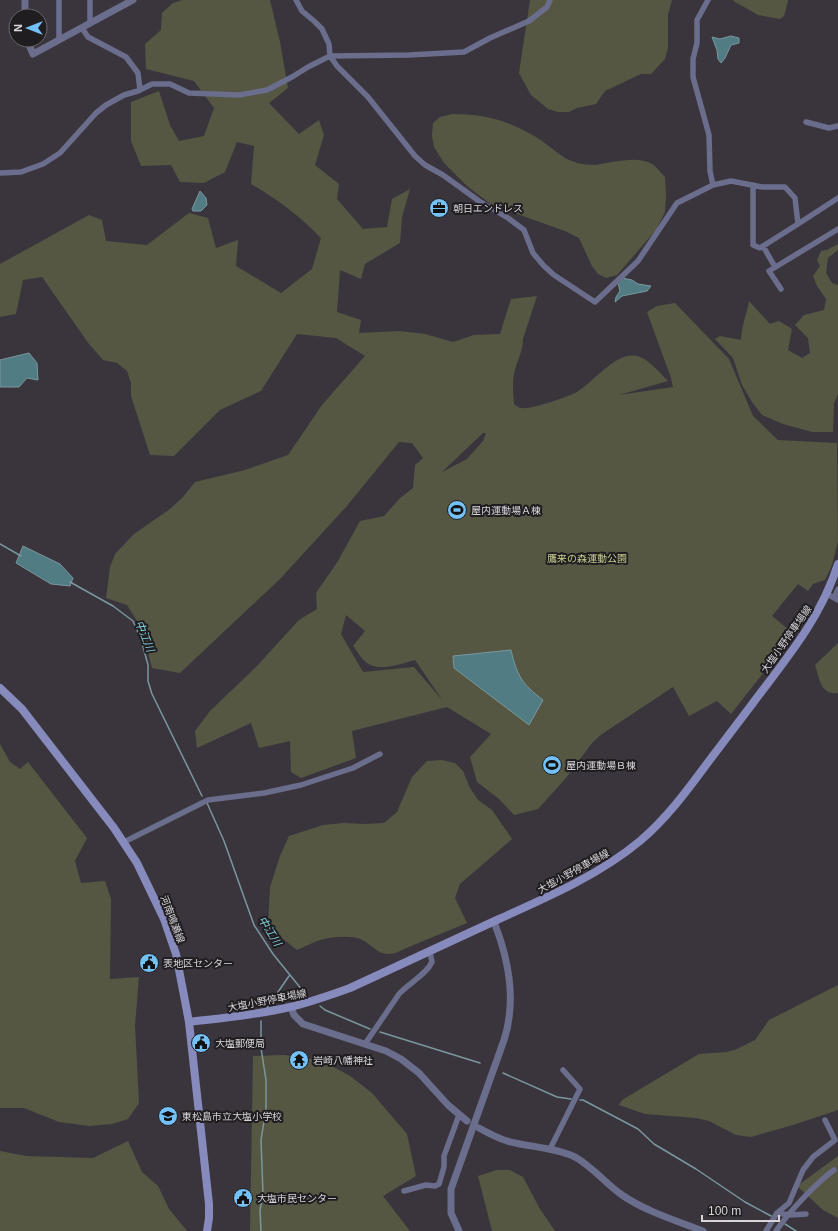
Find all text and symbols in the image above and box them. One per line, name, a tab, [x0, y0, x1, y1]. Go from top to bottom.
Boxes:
north arrow	[8, 8, 48, 48]
text: N	[12, 24, 24, 32]
office icon: 朝日エンドレス	[428, 197, 450, 219]
place label: 朝日エンドレス	[453, 203, 523, 214]
sports icon: 屋内運動場Ａ棟	[446, 499, 468, 521]
place label: 屋内運動場Ａ棟	[471, 505, 541, 516]
park label: 鷹来の森運動公園	[547, 553, 627, 564]
street label: 大塩小野停車場線	[759, 603, 814, 675]
water label: 中江川	[133, 618, 157, 654]
sports icon: 屋内運動場Ｂ棟	[541, 754, 563, 776]
place label: 屋内運動場Ｂ棟	[566, 760, 636, 771]
street label: 大塩小野停車場線	[536, 847, 611, 896]
street label: 河南鳴瀬線	[158, 894, 187, 944]
water label: 中江川	[256, 914, 284, 949]
public building icon: 表地区センター	[138, 952, 160, 974]
place label: 表地区センター	[163, 958, 233, 969]
street label: 大塩小野停車場線	[227, 987, 307, 1014]
public building icon: 大塩郵便局	[190, 1032, 212, 1054]
place label: 大塩郵便局	[215, 1038, 265, 1049]
temple icon: 岩崎八幡神社	[288, 1049, 310, 1071]
place label: 岩崎八幡神社	[313, 1055, 373, 1066]
school or university icon: 東松島市立大塩小学校	[157, 1105, 179, 1127]
place label: 東松島市立大塩小学校	[182, 1111, 282, 1122]
public building icon: 大塩市民センター	[232, 1187, 254, 1209]
place label: 大塩市民センター	[257, 1193, 337, 1204]
scale bar	[702, 1197, 779, 1223]
text: 100 m	[708, 1204, 741, 1218]

